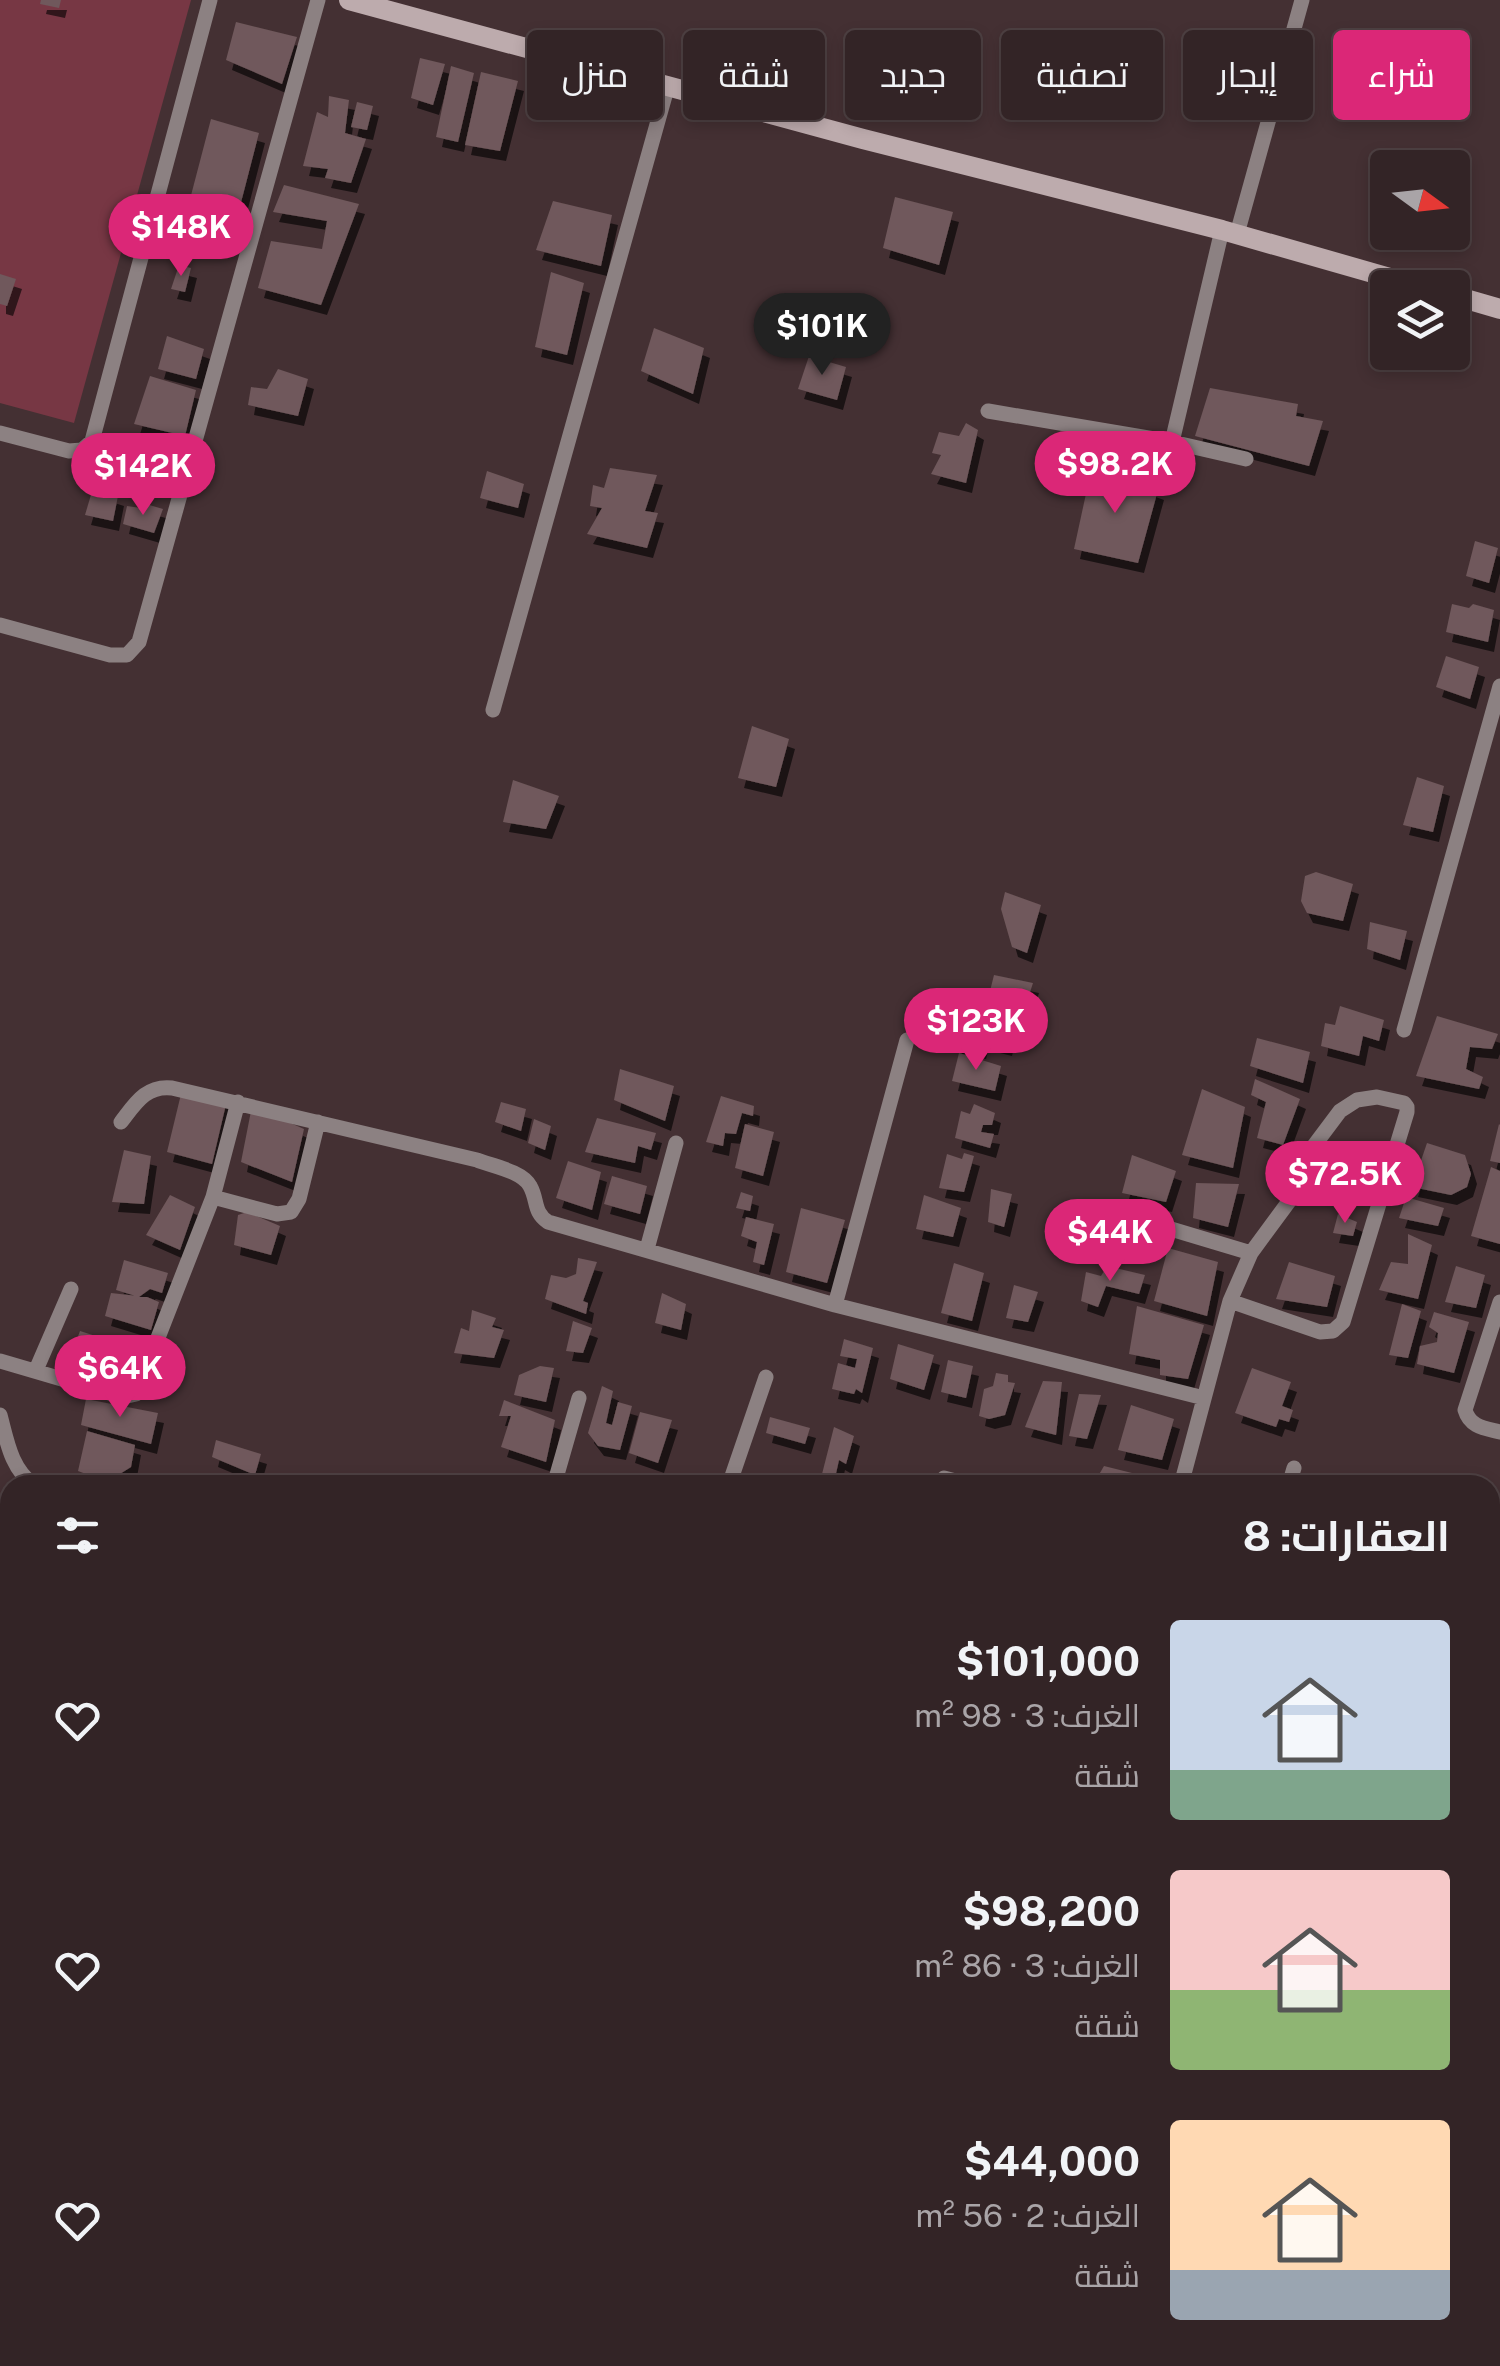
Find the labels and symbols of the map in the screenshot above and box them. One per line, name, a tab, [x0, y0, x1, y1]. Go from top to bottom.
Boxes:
north arrow	[1370, 150, 1470, 250]
pin: $148K	[111, 194, 251, 279]
pin: $101K	[752, 293, 892, 378]
pin: $98.2K	[1034, 431, 1196, 516]
pin: $142K	[73, 433, 213, 518]
pin: $123K	[906, 988, 1046, 1073]
pin: $72.5K	[1264, 1141, 1426, 1226]
pin: $44K	[1051, 1199, 1169, 1284]
pin: $64K	[61, 1335, 179, 1420]

